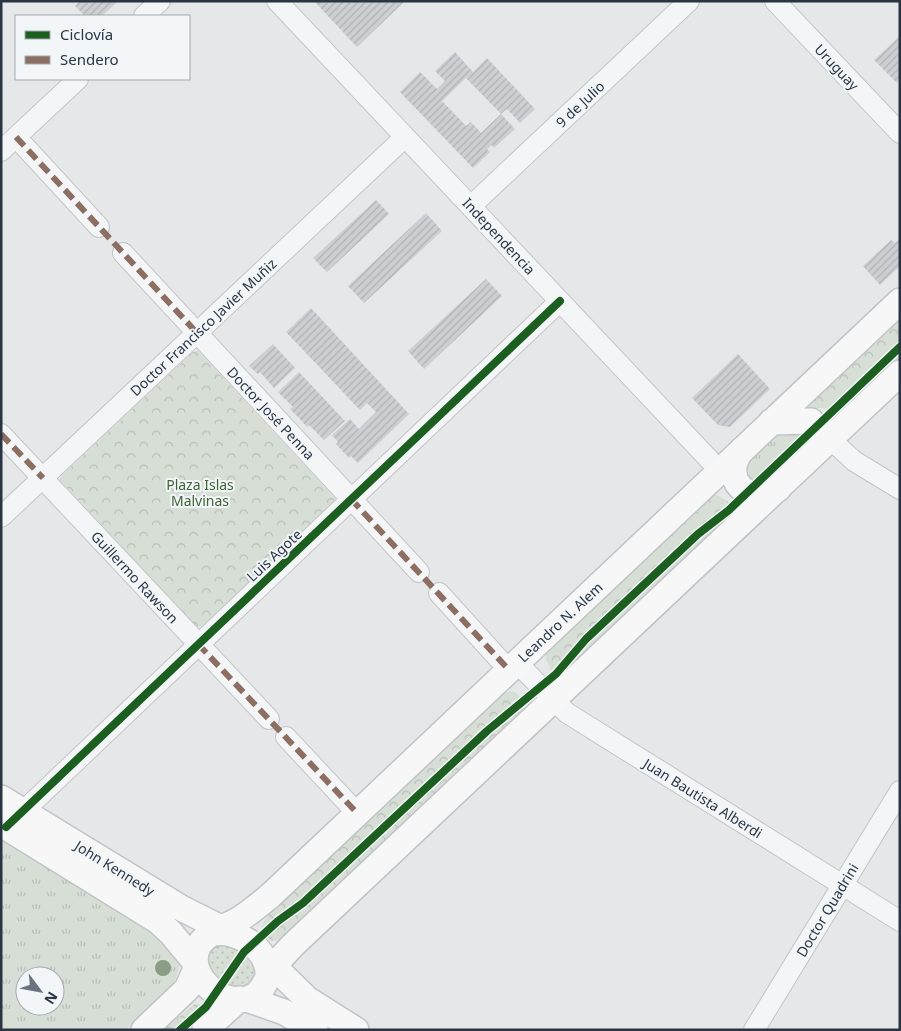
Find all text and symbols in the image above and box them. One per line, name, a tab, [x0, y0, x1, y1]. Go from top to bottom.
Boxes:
legend	[15, 15, 190, 80]
text: Ciclovía	[60, 24, 113, 44]
street label: Uruguay	[811, 40, 864, 95]
text: Sendero	[60, 49, 119, 69]
street label: 9 de Julio	[552, 77, 608, 131]
street label: Independencia	[458, 194, 540, 278]
street label: Doctor Francisco Javier Muñiz	[126, 254, 281, 400]
street label: Doctor José Penna	[223, 362, 319, 464]
park label: Plaza Islas Malvinas	[166, 475, 234, 510]
street label: Luis Agote	[242, 524, 306, 585]
street label: Guillermo Rawson	[87, 527, 183, 627]
street label: Leandro N. Alem	[513, 578, 607, 666]
street label: Juan Bautista Alberdi	[638, 753, 766, 842]
street label: John Kennedy	[70, 835, 159, 901]
street label: Doctor Quadrini	[792, 860, 862, 960]
north arrow	[15, 966, 65, 1016]
text: N	[40, 988, 63, 1008]

